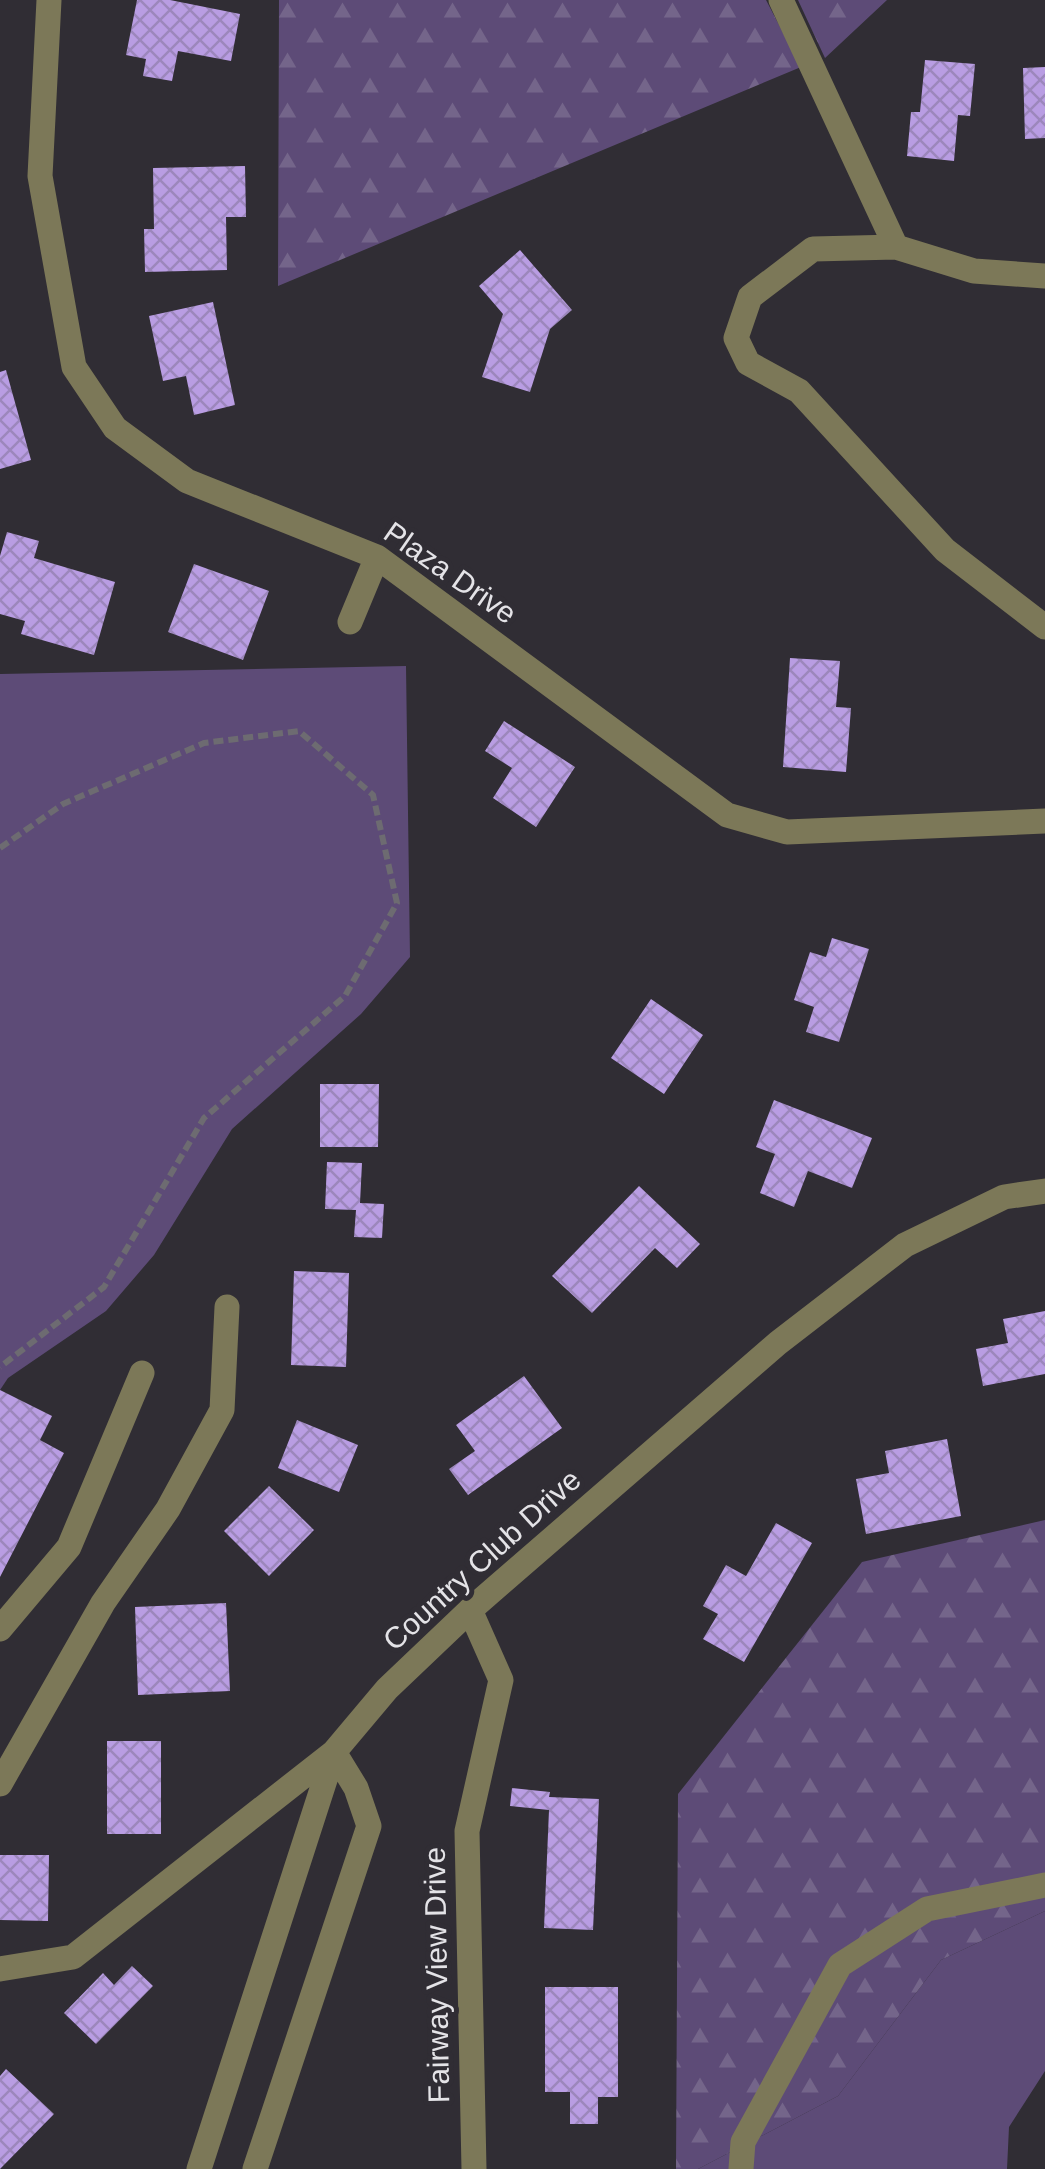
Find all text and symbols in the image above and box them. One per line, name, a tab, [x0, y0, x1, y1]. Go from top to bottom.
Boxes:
street label: Plaza Drive	[378, 515, 523, 630]
street label: Country Club Drive	[376, 1463, 587, 1657]
street label: Fairway View Drive	[418, 1847, 455, 2103]

